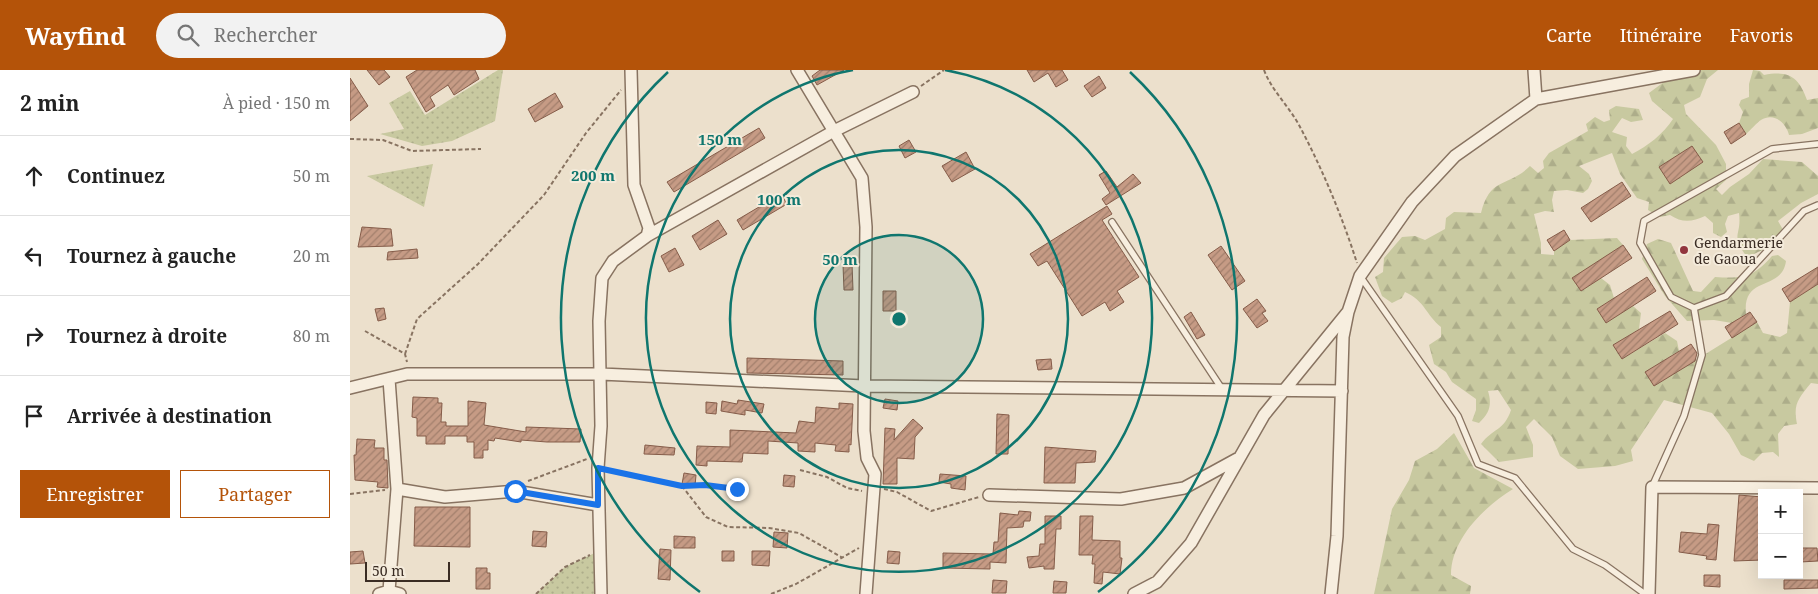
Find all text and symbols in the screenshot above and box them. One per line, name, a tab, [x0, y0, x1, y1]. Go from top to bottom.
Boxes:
search box	[156, 13, 506, 58]
text: Wayfind	[25, 19, 126, 52]
icon: search	[174, 21, 202, 49]
text: Rechercher	[214, 22, 317, 48]
text: Carte	[1546, 23, 1592, 47]
text: Itinéraire	[1620, 23, 1702, 47]
text: Favoris	[1730, 23, 1793, 47]
text: 2 min	[20, 89, 79, 117]
text: À pied · 150 m	[223, 92, 330, 114]
text: 150 m	[698, 129, 742, 149]
icon: ahead	[20, 162, 48, 190]
text: Continuez	[67, 163, 165, 189]
text: 50 m	[293, 165, 330, 187]
text: 200 m	[571, 165, 615, 185]
text: 100 m	[757, 189, 801, 209]
place label: Gendarmerie de Gaoua	[1694, 233, 1783, 268]
icon: left	[20, 242, 48, 270]
text: Tournez à gauche	[67, 243, 236, 269]
marker: Gendarmerie de Gaoua	[1678, 244, 1690, 256]
text: 20 m	[293, 245, 330, 267]
text: 50 m	[822, 249, 858, 269]
centre of rings	[890, 310, 908, 328]
icon: right	[20, 322, 48, 350]
text: Tournez à droite	[67, 323, 227, 349]
text: 80 m	[293, 325, 330, 347]
icon: arrive	[20, 402, 48, 430]
text: Arrivée à destination	[67, 403, 272, 429]
button: Enregistrer	[20, 470, 170, 518]
button: Partager	[180, 470, 330, 518]
route end	[726, 478, 749, 501]
route start	[504, 480, 527, 503]
map controls	[1758, 489, 1803, 579]
button: +	[1758, 489, 1803, 534]
button: −	[1758, 534, 1803, 579]
scale bar	[365, 559, 450, 582]
text: 50 m	[372, 561, 405, 580]

